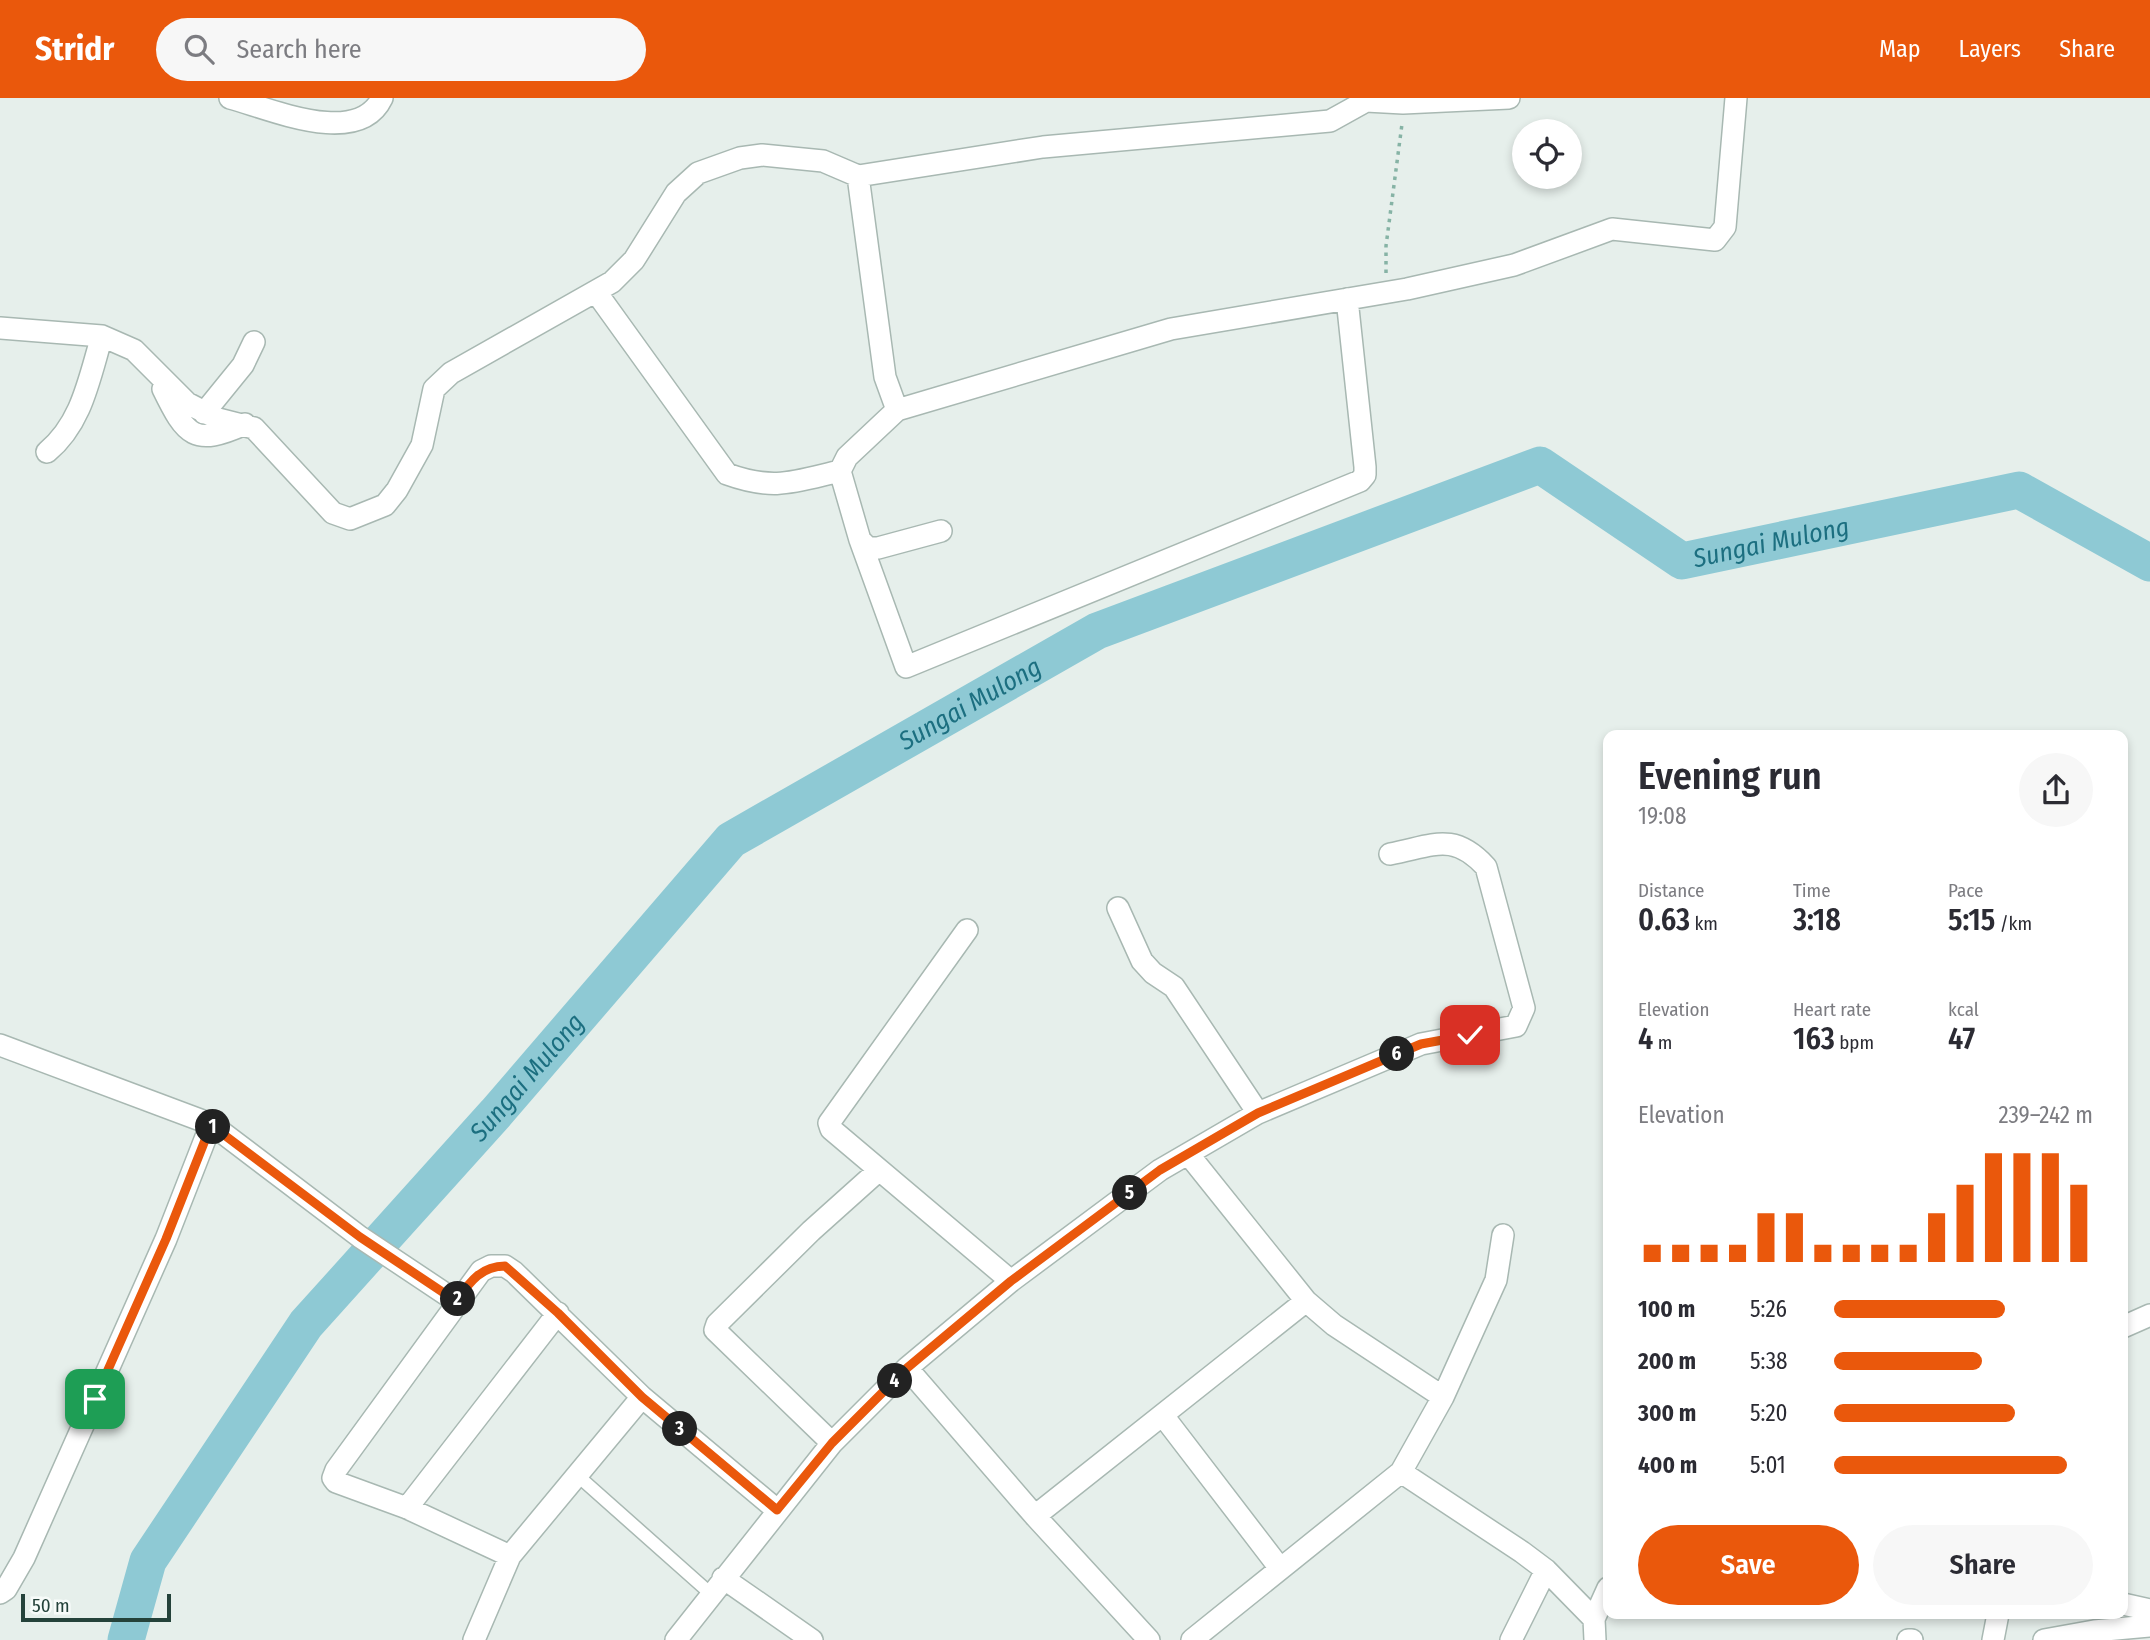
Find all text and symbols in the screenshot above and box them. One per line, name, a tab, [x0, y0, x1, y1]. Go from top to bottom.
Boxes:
search box	[156, 18, 646, 81]
text: Stridr	[35, 29, 114, 69]
icon: search	[180, 30, 218, 68]
text: Search here	[236, 34, 362, 65]
text: Map	[1879, 35, 1921, 63]
text: Layers	[1959, 35, 2021, 63]
text: Share	[2059, 35, 2115, 63]
map controls	[1512, 119, 1582, 189]
button: locate	[1512, 119, 1582, 189]
water label: Sungai Mulong	[1689, 511, 1852, 574]
water label: Sungai Mulong	[892, 651, 1046, 757]
text: Evening run	[1638, 753, 1822, 799]
button: share	[2019, 753, 2093, 827]
text: 19:08	[1638, 802, 1687, 830]
text: Distance	[1638, 879, 1705, 902]
text: Time	[1793, 879, 1831, 902]
text: Pace	[1948, 879, 1983, 902]
text: 0.63	[1638, 902, 1690, 938]
text: 3:18	[1793, 902, 1841, 938]
text: 5:15	[1948, 902, 1995, 938]
text: km	[1690, 912, 1718, 935]
text: /km	[1995, 912, 2032, 935]
text: Elevation	[1638, 998, 1710, 1021]
text: Heart rate	[1793, 998, 1871, 1021]
text: kcal	[1948, 998, 1979, 1021]
pin	[1440, 1005, 1500, 1065]
water label: Sungai Mulong	[462, 1007, 590, 1148]
icon: check	[1451, 1016, 1489, 1054]
text: 4	[1638, 1021, 1653, 1057]
text: 163	[1793, 1021, 1835, 1057]
text: 47	[1948, 1021, 1975, 1057]
text: m	[1653, 1031, 1672, 1054]
text: bpm	[1835, 1031, 1874, 1054]
pin: 6	[1380, 1037, 1414, 1072]
text: 6	[1392, 1042, 1401, 1065]
text: Elevation	[1638, 1101, 1725, 1129]
text: 239–242 m	[1998, 1101, 2093, 1129]
pin: 1	[196, 1110, 230, 1144]
text: 1	[208, 1115, 217, 1138]
pin: 5	[1112, 1176, 1148, 1210]
text: 5	[1125, 1181, 1134, 1204]
pin: 2	[440, 1282, 476, 1316]
text: 2	[453, 1287, 462, 1310]
text: 100 m	[1638, 1295, 1695, 1323]
text: 5:26	[1750, 1295, 1787, 1323]
text: 200 m	[1638, 1347, 1696, 1375]
text: 5:38	[1750, 1347, 1788, 1375]
pin: 4	[878, 1364, 912, 1398]
pin	[65, 1369, 125, 1429]
text: 4	[890, 1369, 899, 1392]
icon: arrive	[76, 1380, 114, 1418]
text: 300 m	[1638, 1399, 1696, 1427]
text: 5:20	[1750, 1399, 1788, 1427]
pin: 3	[662, 1412, 698, 1446]
text: 3	[675, 1417, 684, 1440]
text: 400 m	[1638, 1451, 1697, 1479]
text: 5:01	[1750, 1451, 1786, 1479]
button: Save	[1638, 1525, 1859, 1605]
button: Share	[1873, 1525, 2093, 1605]
scale bar	[21, 1591, 172, 1623]
text: 50 m	[32, 1594, 70, 1617]

